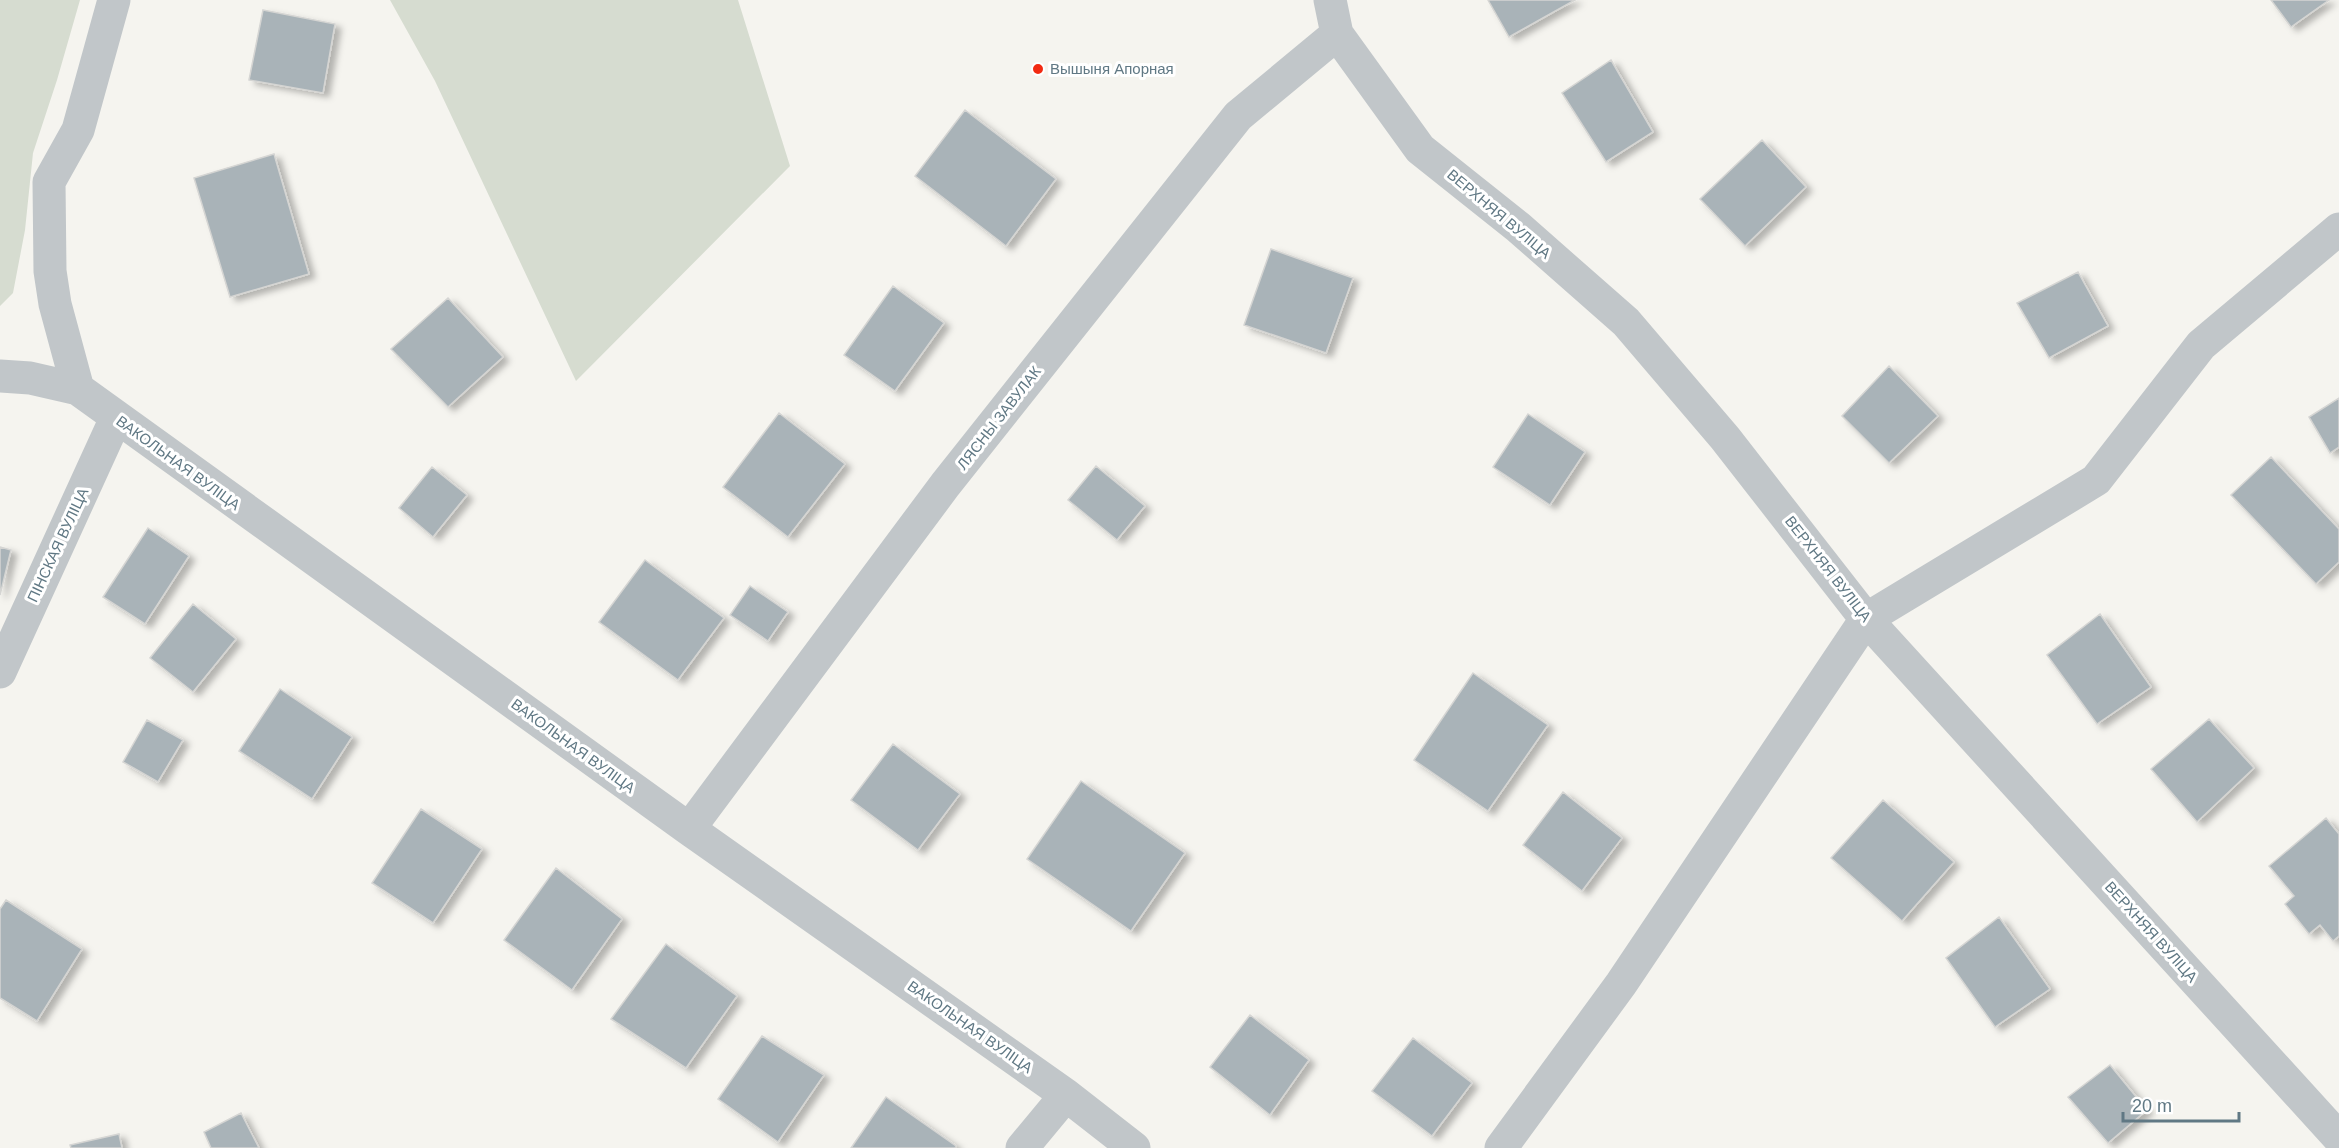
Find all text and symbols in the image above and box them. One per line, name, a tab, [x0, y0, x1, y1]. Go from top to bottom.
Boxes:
place label: Вышыня Апорная	[1050, 60, 1174, 77]
marker: Вышыня Апорная	[1031, 62, 1045, 76]
street label: ВЕРХНЯЯ ВУЛІЦА	[1444, 165, 1554, 262]
street label: ЛЯСНЫ ЗАВУЛАК	[953, 363, 1044, 473]
street label: ВАКОЛЬНАЯ ВУЛІЦА	[113, 412, 243, 513]
street label: ПІНСКАЯ ВУЛІЦА	[24, 485, 91, 605]
street label: ВЕРХНЯЯ ВУЛІЦА	[1782, 512, 1875, 625]
street label: ВАКОЛЬНАЯ ВУЛІЦА	[508, 695, 638, 796]
street label: ВЕРХНЯЯ ВУЛІЦА	[2102, 878, 2201, 986]
street label: ВАКОЛЬНАЯ ВУЛІЦА	[904, 977, 1036, 1076]
scale bar	[2123, 1085, 2238, 1123]
text: 20 m	[2132, 1096, 2172, 1116]

